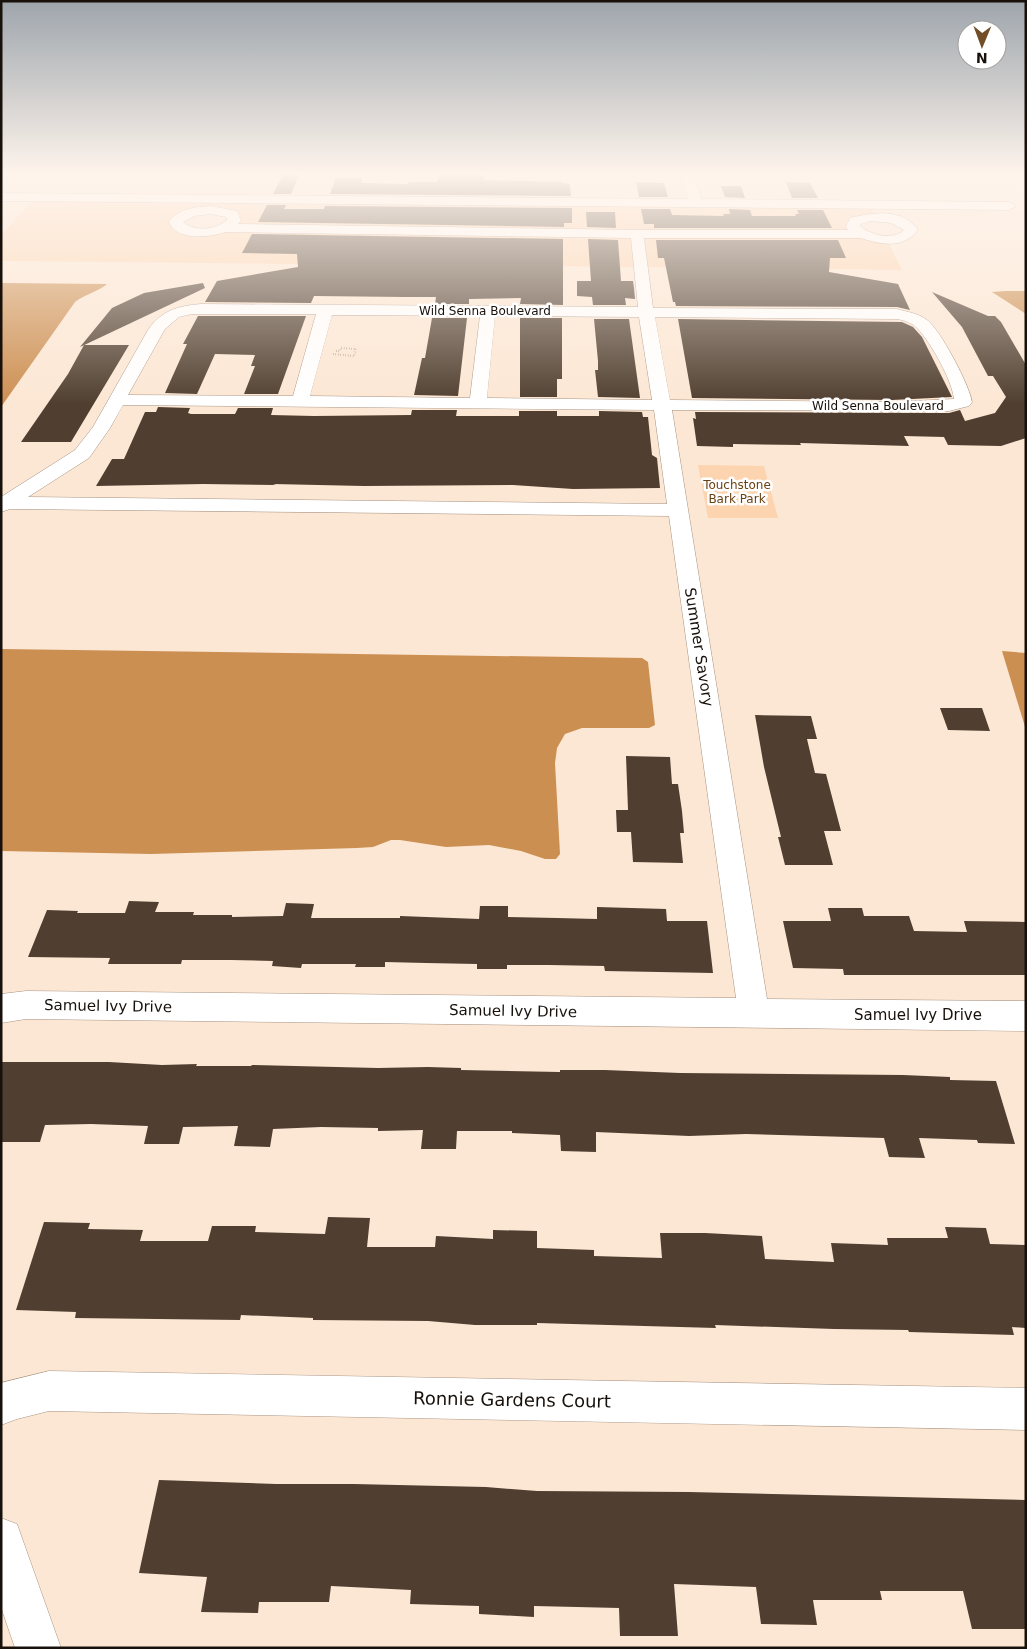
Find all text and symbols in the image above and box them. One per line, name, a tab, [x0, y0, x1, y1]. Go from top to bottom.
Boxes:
north arrow	[957, 20, 1007, 70]
text: N	[976, 50, 988, 66]
street label: Wild Senna Boulevard	[419, 304, 551, 318]
street label: Wild Senna Boulevard	[812, 399, 944, 413]
park label: Touchstone Bark Park	[702, 478, 771, 506]
street label: Summer Savory	[681, 586, 717, 708]
street label: Samuel Ivy Drive	[44, 996, 172, 1016]
street label: Samuel Ivy Drive	[449, 1001, 577, 1021]
street label: Samuel Ivy Drive	[854, 1006, 982, 1024]
street label: Ronnie Gardens Court	[413, 1387, 611, 1412]

